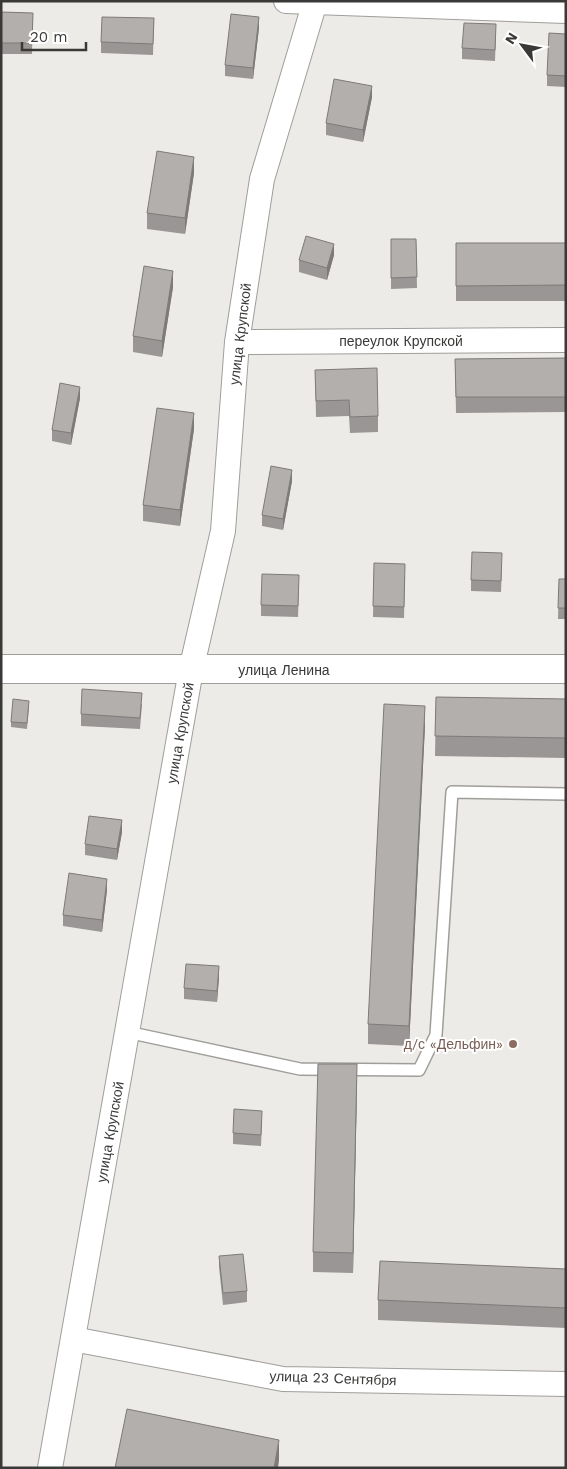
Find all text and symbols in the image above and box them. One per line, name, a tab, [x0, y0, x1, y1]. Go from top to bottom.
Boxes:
scale bar	[22, 20, 86, 52]
north arrow	[497, 20, 547, 70]
text: 20 m	[30, 28, 68, 46]
text: N	[501, 29, 521, 47]
street label: улица Крупской	[226, 282, 254, 386]
street label: переулок Крупской	[339, 333, 463, 349]
street label: улица Ленина	[238, 662, 330, 678]
street label: улица Крупской	[163, 681, 197, 785]
place label: д/с «Дельфин»	[404, 1036, 503, 1052]
marker: д/с «Дельфин»	[507, 1038, 519, 1050]
street label: улица Крупской	[93, 1080, 127, 1184]
street label: улица 23 Сентября	[269, 1368, 397, 1388]

